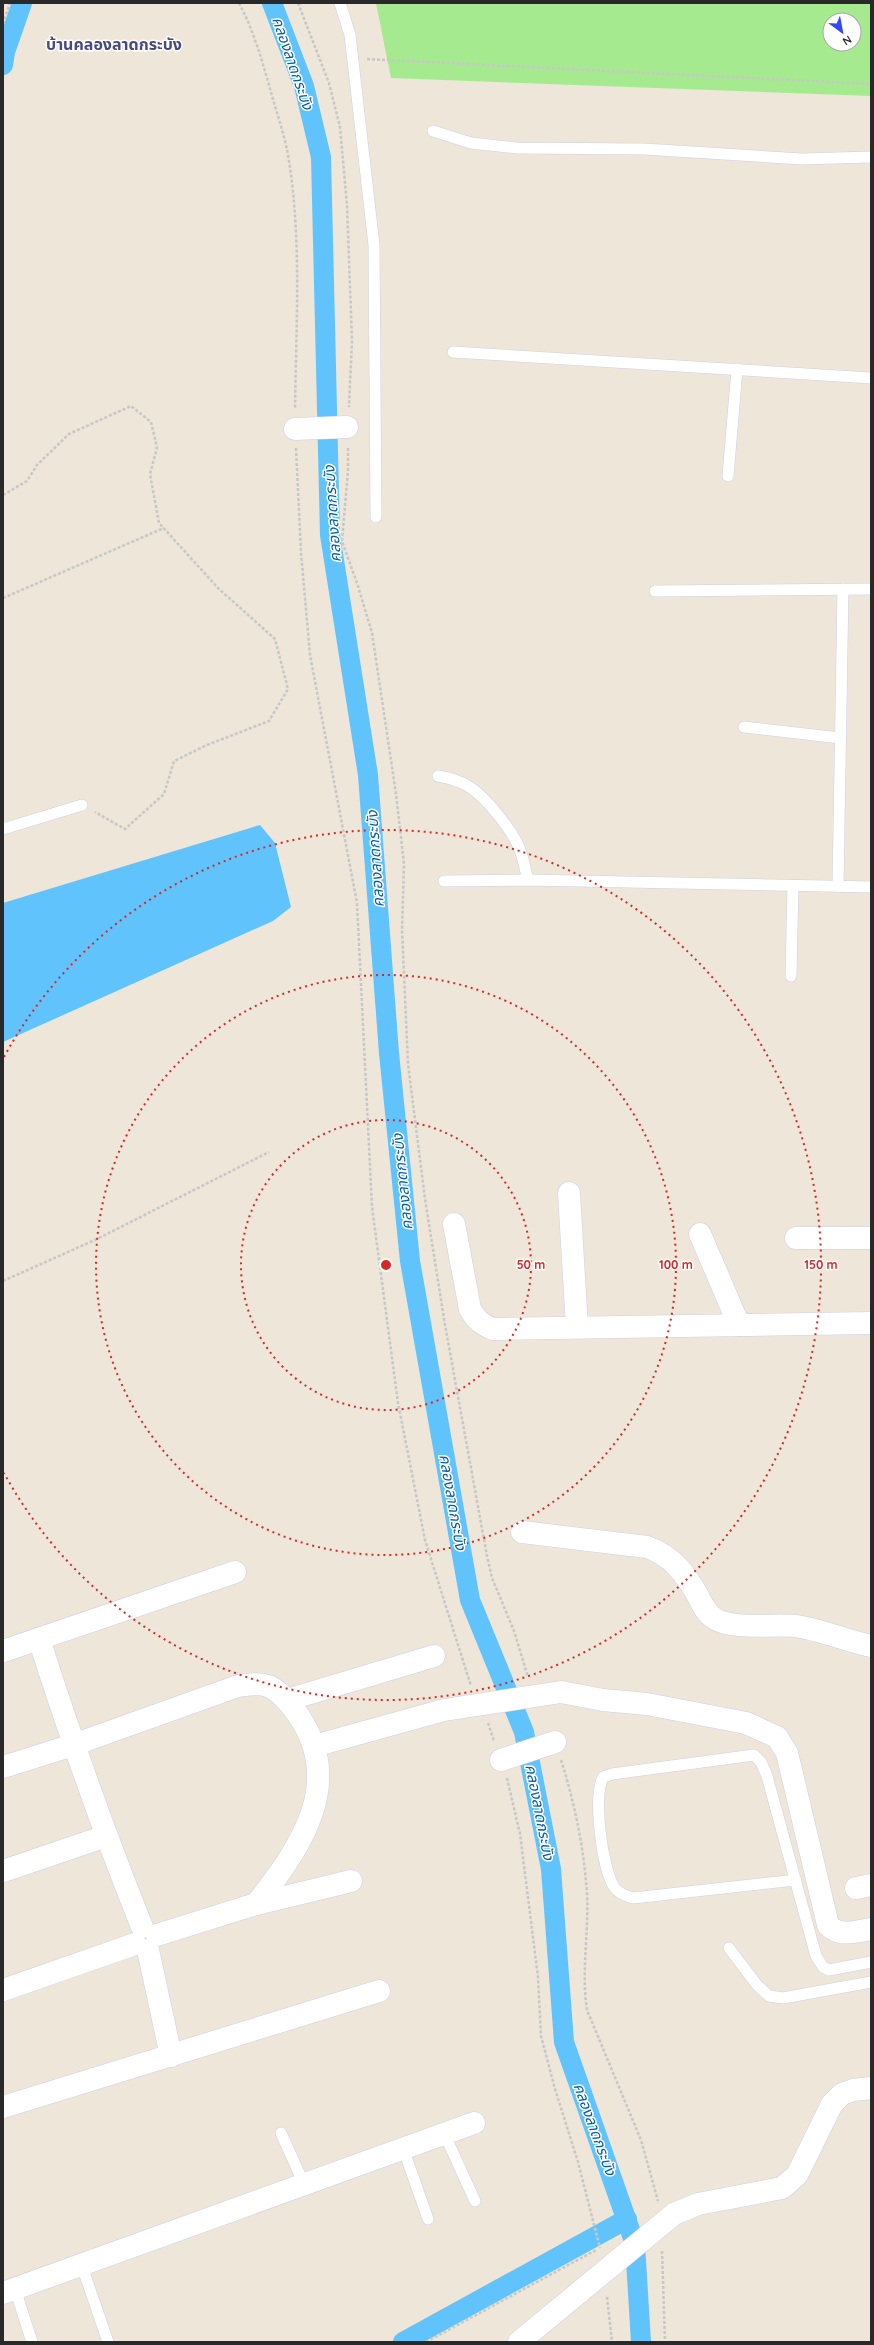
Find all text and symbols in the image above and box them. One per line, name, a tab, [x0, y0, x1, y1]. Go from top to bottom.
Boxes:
north arrow	[822, 12, 862, 52]
water label: คลองลาดกระบัง	[268, 14, 318, 113]
text: N	[840, 32, 854, 49]
district label: บ้านคลองลาดกระบัง	[46, 34, 182, 54]
water label: คลองลาดกระบัง	[319, 464, 345, 563]
water label: คลองลาดกระบัง	[362, 809, 388, 908]
water label: คลองลาดกระบัง	[387, 1132, 417, 1231]
text: 50 m	[517, 1257, 545, 1272]
text: 100 m	[659, 1257, 693, 1272]
text: 150 m	[804, 1257, 838, 1272]
centre of rings	[379, 1258, 393, 1272]
water label: คลองลาดกระบัง	[435, 1453, 471, 1552]
water label: คลองลาดกระบัง	[521, 1763, 559, 1862]
water label: คลองลาดกระบัง	[570, 2080, 621, 2179]

